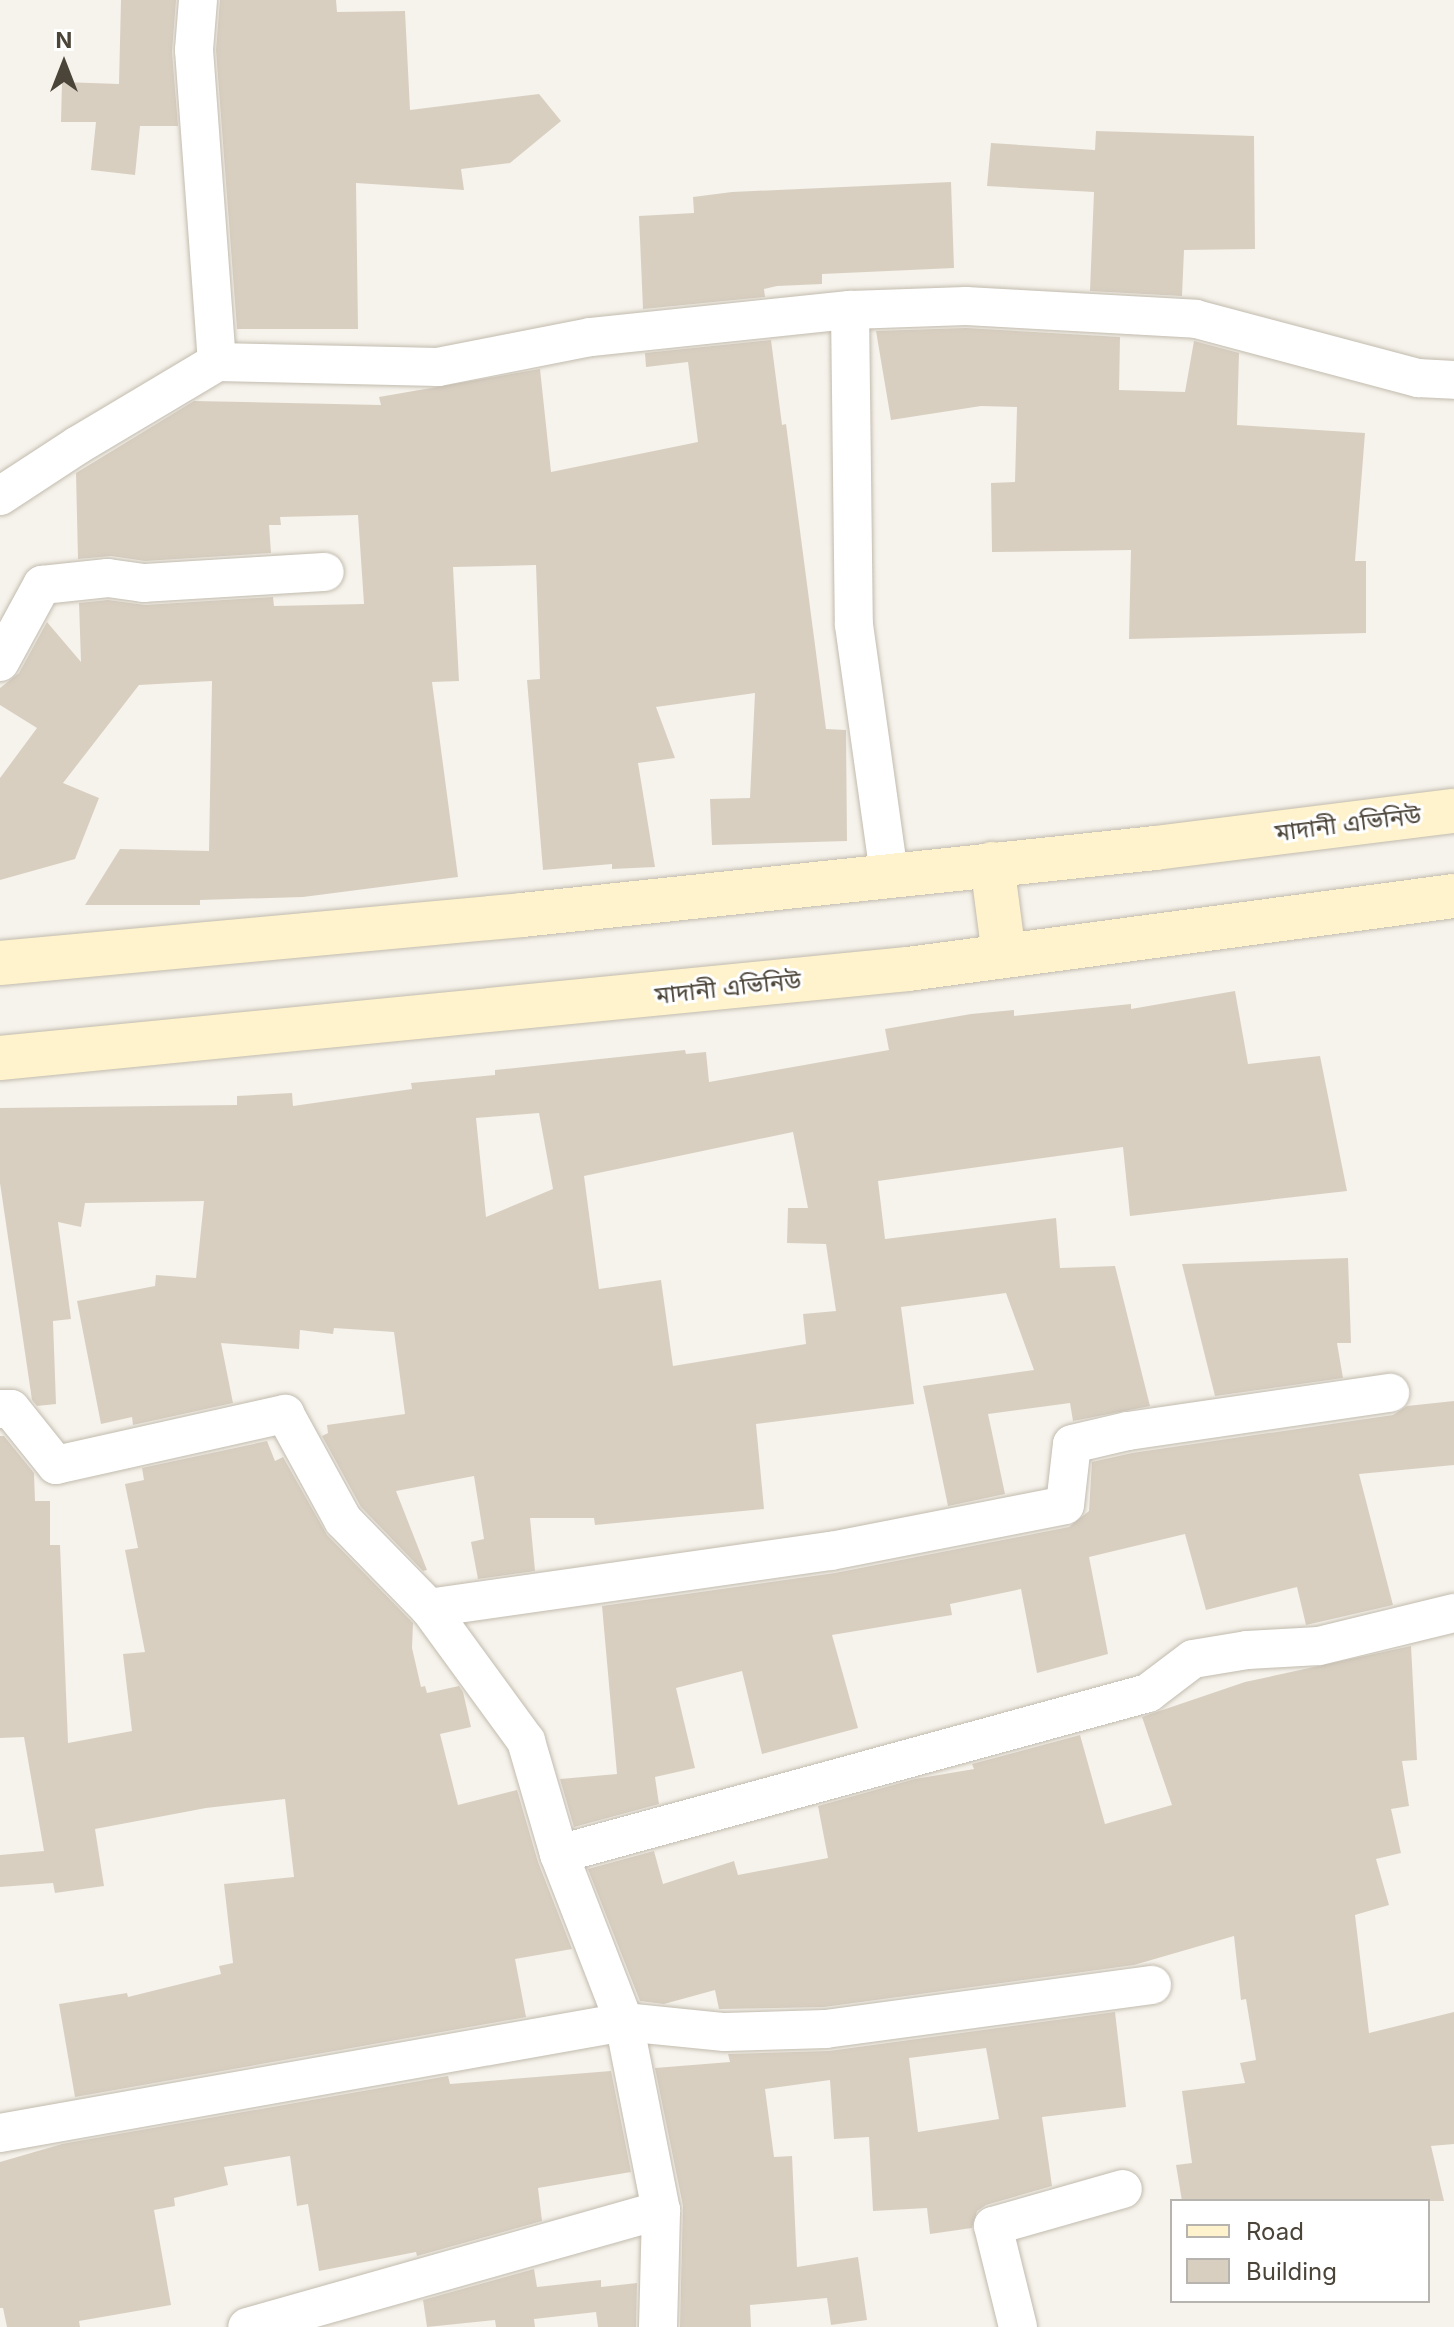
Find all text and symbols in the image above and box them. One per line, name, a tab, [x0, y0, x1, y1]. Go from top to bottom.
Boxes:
north arrow	[24, 24, 104, 104]
text: N	[56, 27, 72, 53]
street label: মাদানী এভিনিউ	[1273, 801, 1423, 847]
street label: মাদানী এভিনিউ	[653, 966, 803, 1010]
legend	[1170, 2199, 1430, 2303]
text: Road	[1246, 2217, 1304, 2246]
text: Building	[1246, 2257, 1337, 2286]

